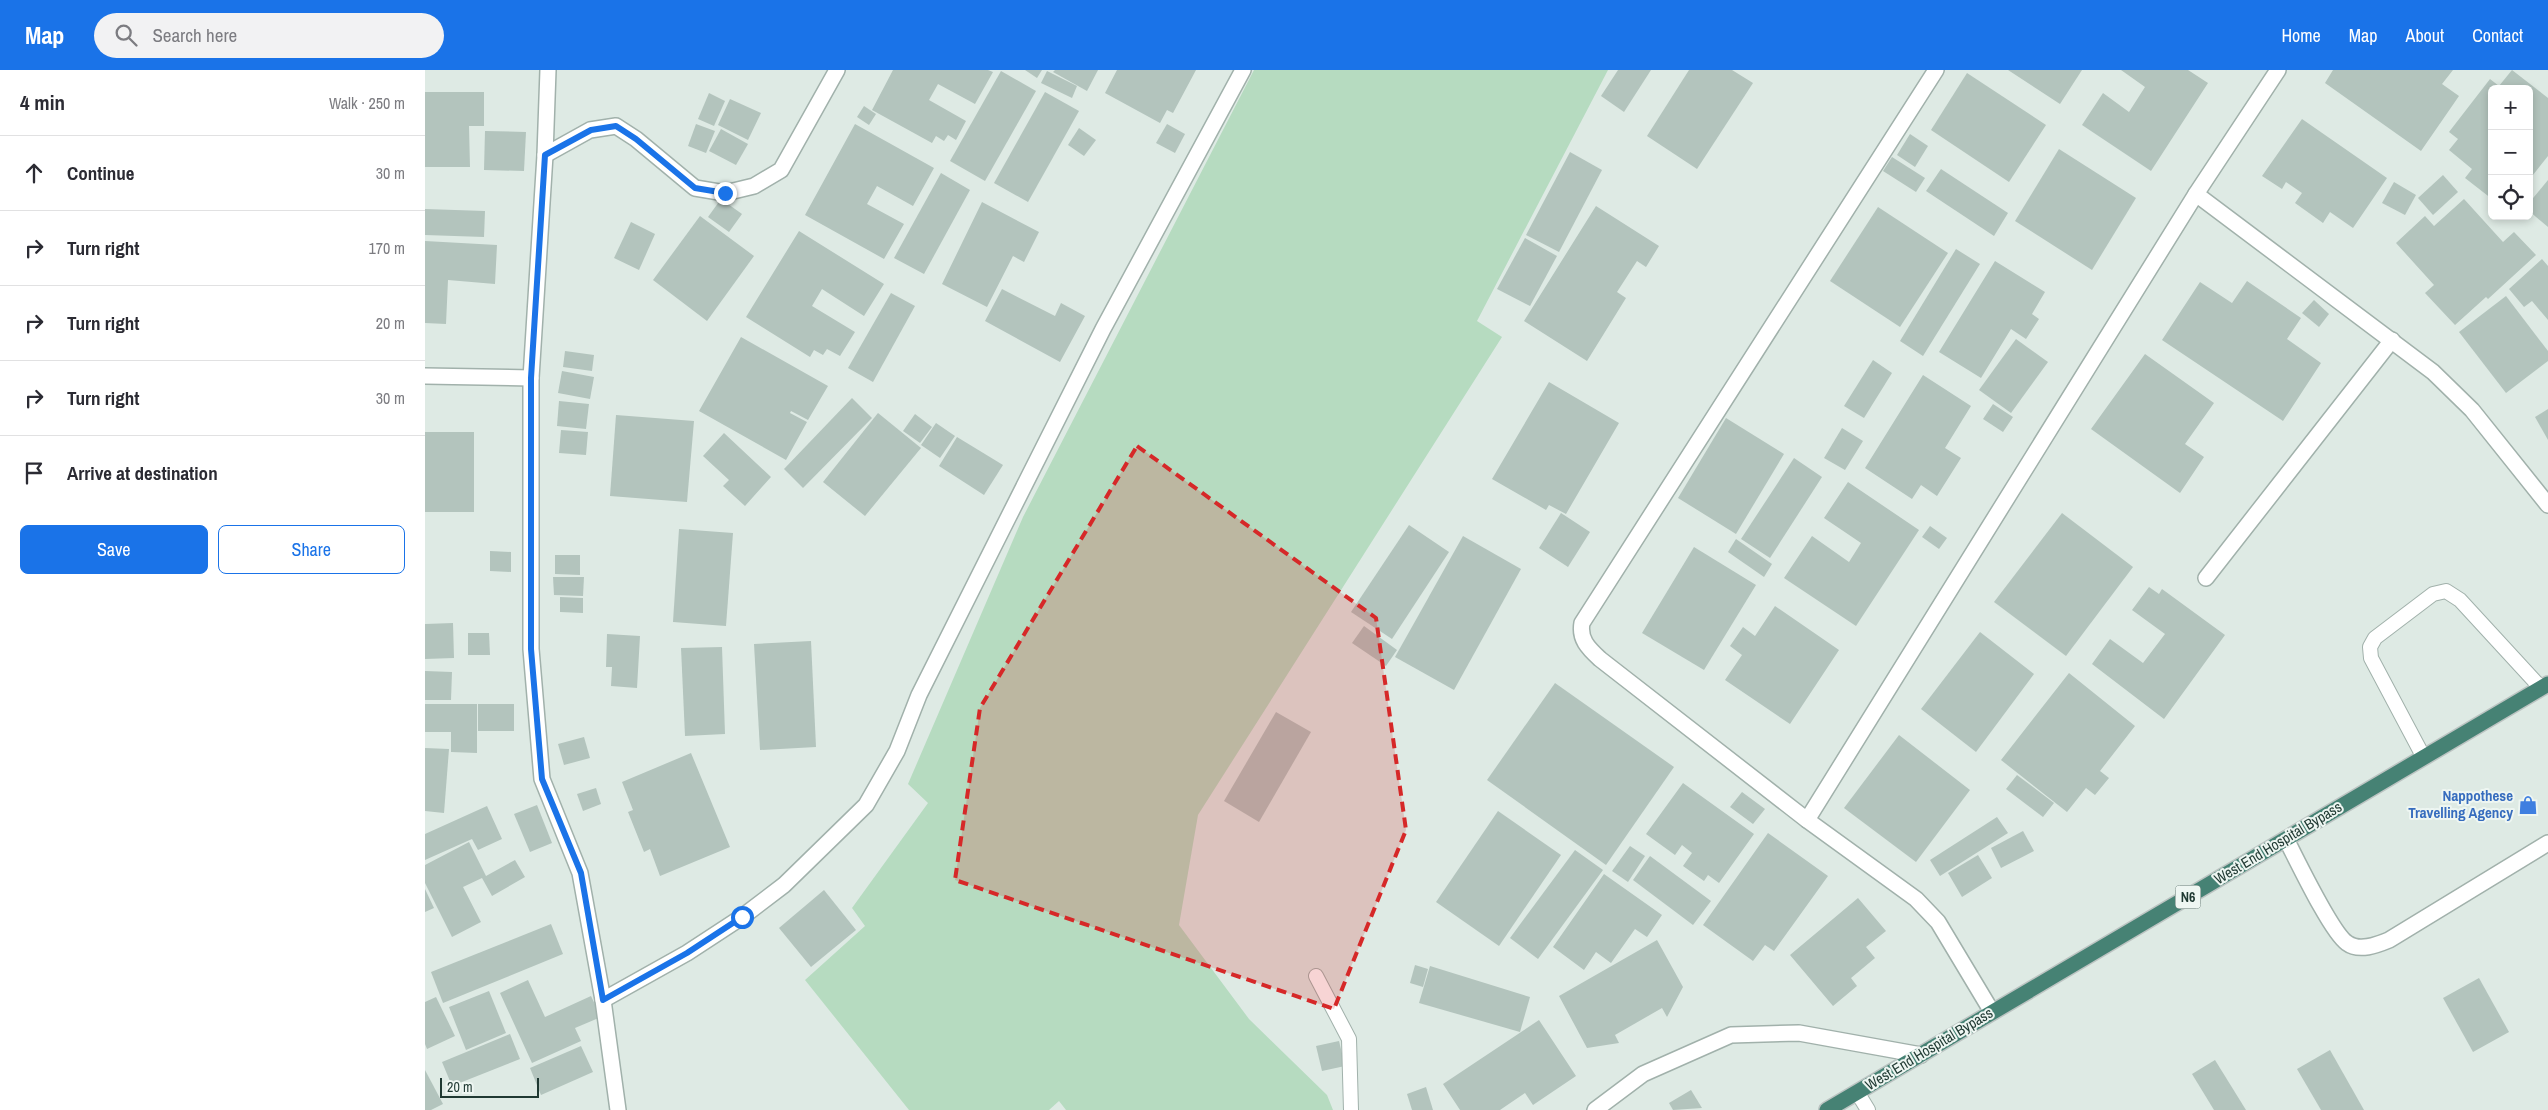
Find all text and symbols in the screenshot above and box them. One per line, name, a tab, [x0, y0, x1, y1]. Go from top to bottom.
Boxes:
search box	[94, 13, 444, 58]
text: Map	[25, 19, 64, 51]
icon: search	[112, 21, 140, 49]
text: Search here	[152, 22, 237, 48]
text: Home	[2281, 23, 2321, 48]
text: Map	[2349, 23, 2378, 48]
text: About	[2406, 23, 2444, 48]
text: Contact	[2472, 23, 2523, 48]
map controls	[2488, 85, 2533, 220]
button: +	[2488, 85, 2533, 130]
text: 4 min	[20, 88, 65, 117]
text: Walk · 250 m	[329, 92, 405, 114]
button: −	[2488, 130, 2533, 175]
icon: ahead	[20, 159, 48, 187]
text: Continue	[67, 160, 135, 186]
text: 30 m	[376, 162, 405, 184]
button: locate	[2488, 175, 2533, 220]
route end	[714, 182, 737, 205]
icon: right	[20, 234, 48, 262]
text: Turn right	[67, 235, 139, 261]
text: 170 m	[369, 237, 405, 259]
icon: right	[20, 309, 48, 337]
text: Turn right	[67, 310, 139, 336]
text: 20 m	[376, 312, 405, 334]
icon: right	[20, 384, 48, 412]
text: Turn right	[67, 385, 139, 411]
text: 30 m	[376, 387, 405, 409]
icon: arrive	[20, 459, 48, 487]
text: Arrive at destination	[67, 460, 218, 486]
button: Save	[20, 525, 208, 574]
button: Share	[218, 525, 405, 574]
place label: Nappothese Travelling Agency	[2408, 785, 2513, 823]
shop icon: Nappothese Travelling Agency	[2517, 794, 2539, 816]
street label: West End Hospital Bypass	[2210, 796, 2345, 889]
road number: N6	[2175, 886, 2201, 909]
route start	[731, 906, 754, 929]
street label: West End Hospital Bypass	[1861, 1002, 1996, 1095]
scale bar	[440, 1075, 539, 1098]
text: 20 m	[447, 1078, 473, 1096]

